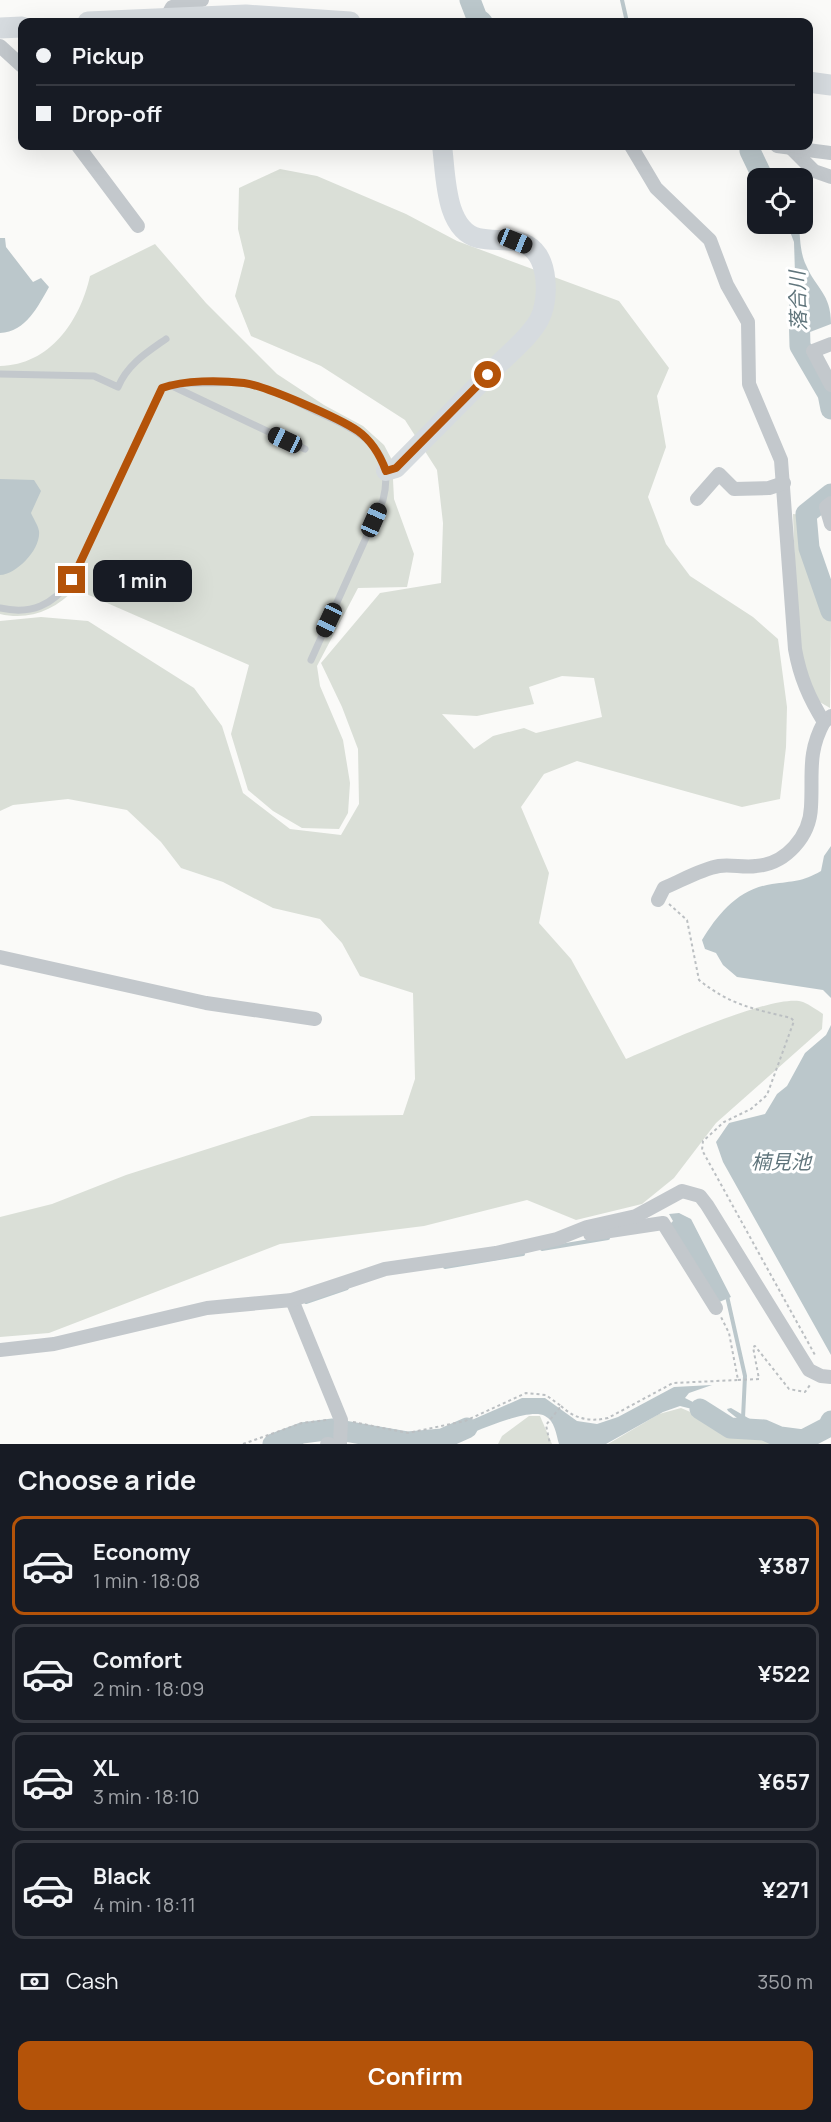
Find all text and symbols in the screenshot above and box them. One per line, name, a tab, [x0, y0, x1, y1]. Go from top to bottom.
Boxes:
text: Pickup	[72, 41, 144, 71]
text: Drop-off	[72, 99, 162, 129]
map controls	[747, 168, 813, 234]
button: locate	[747, 168, 813, 234]
car	[495, 226, 535, 256]
water label: 落合川	[783, 269, 812, 331]
route start	[474, 361, 501, 388]
car	[265, 424, 305, 456]
car	[358, 500, 390, 540]
callout: 1 min	[93, 559, 192, 601]
route end	[58, 566, 85, 593]
text: 1 min	[118, 567, 167, 594]
car	[313, 600, 345, 640]
water label: 楠見池	[751, 1148, 813, 1175]
text: Choose a ride	[18, 1461, 196, 1498]
text: Economy	[93, 1537, 191, 1567]
icon: car	[21, 1539, 75, 1593]
text: ¥387	[759, 1551, 810, 1581]
text: 1 min · 18:08	[93, 1567, 200, 1594]
text: Comfort	[93, 1645, 182, 1675]
icon: car	[21, 1647, 75, 1701]
text: ¥522	[758, 1659, 810, 1689]
text: 2 min · 18:09	[93, 1675, 204, 1702]
text: XL	[93, 1753, 119, 1783]
icon: car	[21, 1755, 75, 1809]
text: ¥657	[758, 1767, 810, 1797]
text: 3 min · 18:10	[93, 1783, 200, 1810]
text: Black	[93, 1861, 150, 1891]
icon: car	[21, 1863, 75, 1917]
text: ¥271	[762, 1875, 810, 1905]
text: 4 min · 18:11	[93, 1891, 196, 1918]
icon: cash	[18, 1965, 51, 1998]
text: Cash	[66, 1966, 119, 1996]
text: 350 m	[757, 1968, 813, 1995]
button: Confirm	[18, 2041, 813, 2110]

